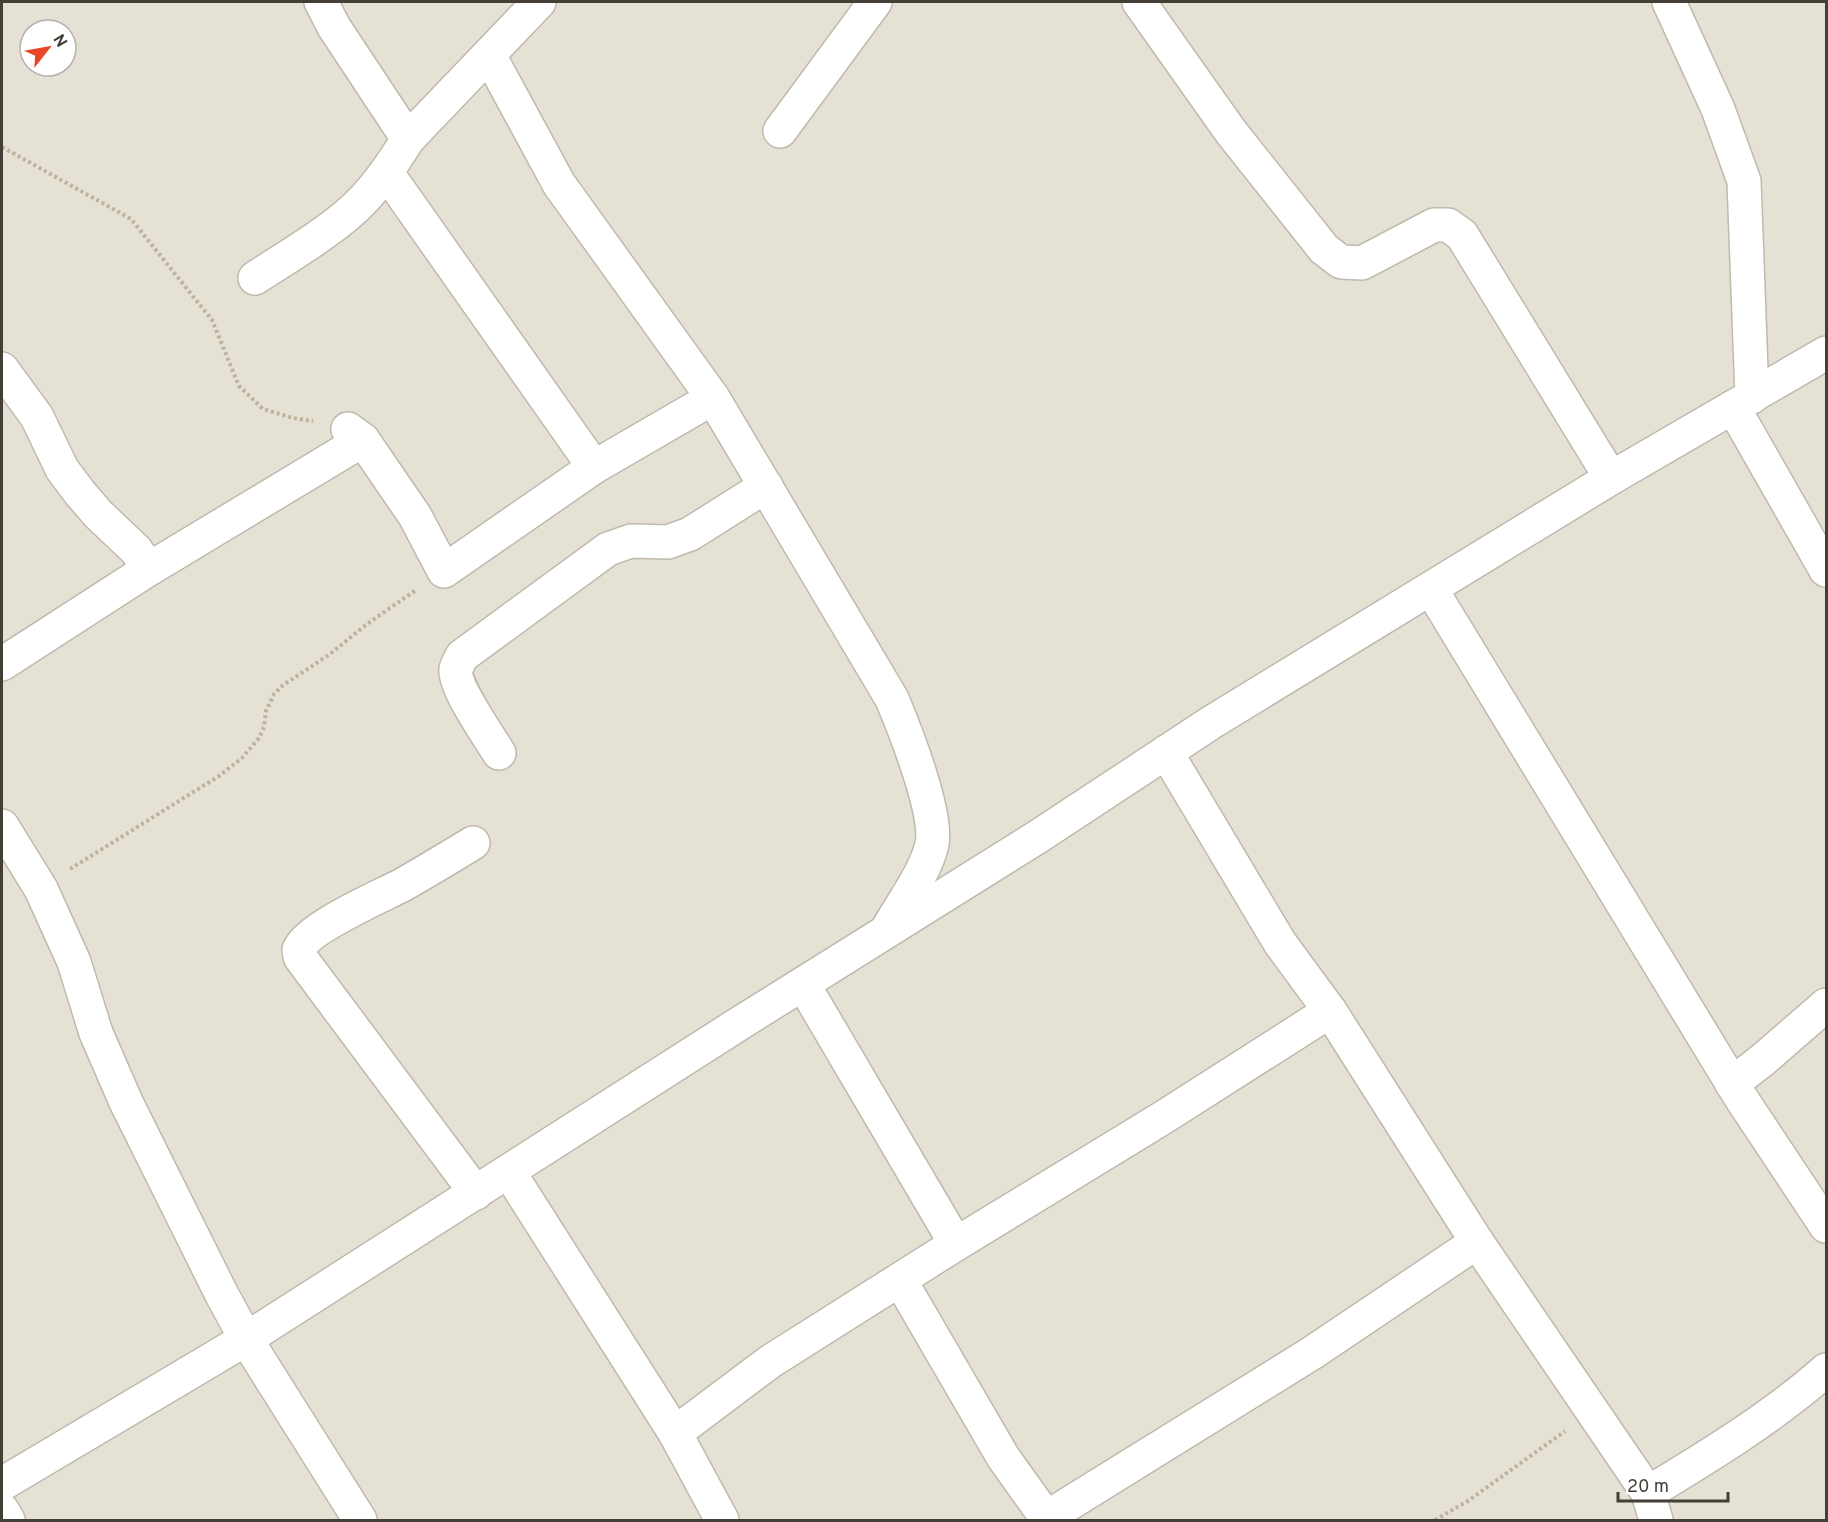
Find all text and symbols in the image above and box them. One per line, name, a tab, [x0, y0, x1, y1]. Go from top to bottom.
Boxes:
north arrow	[18, 18, 78, 78]
text: N	[48, 31, 71, 51]
scale bar	[1618, 1465, 1728, 1503]
text: 20 m	[1627, 1476, 1669, 1499]

